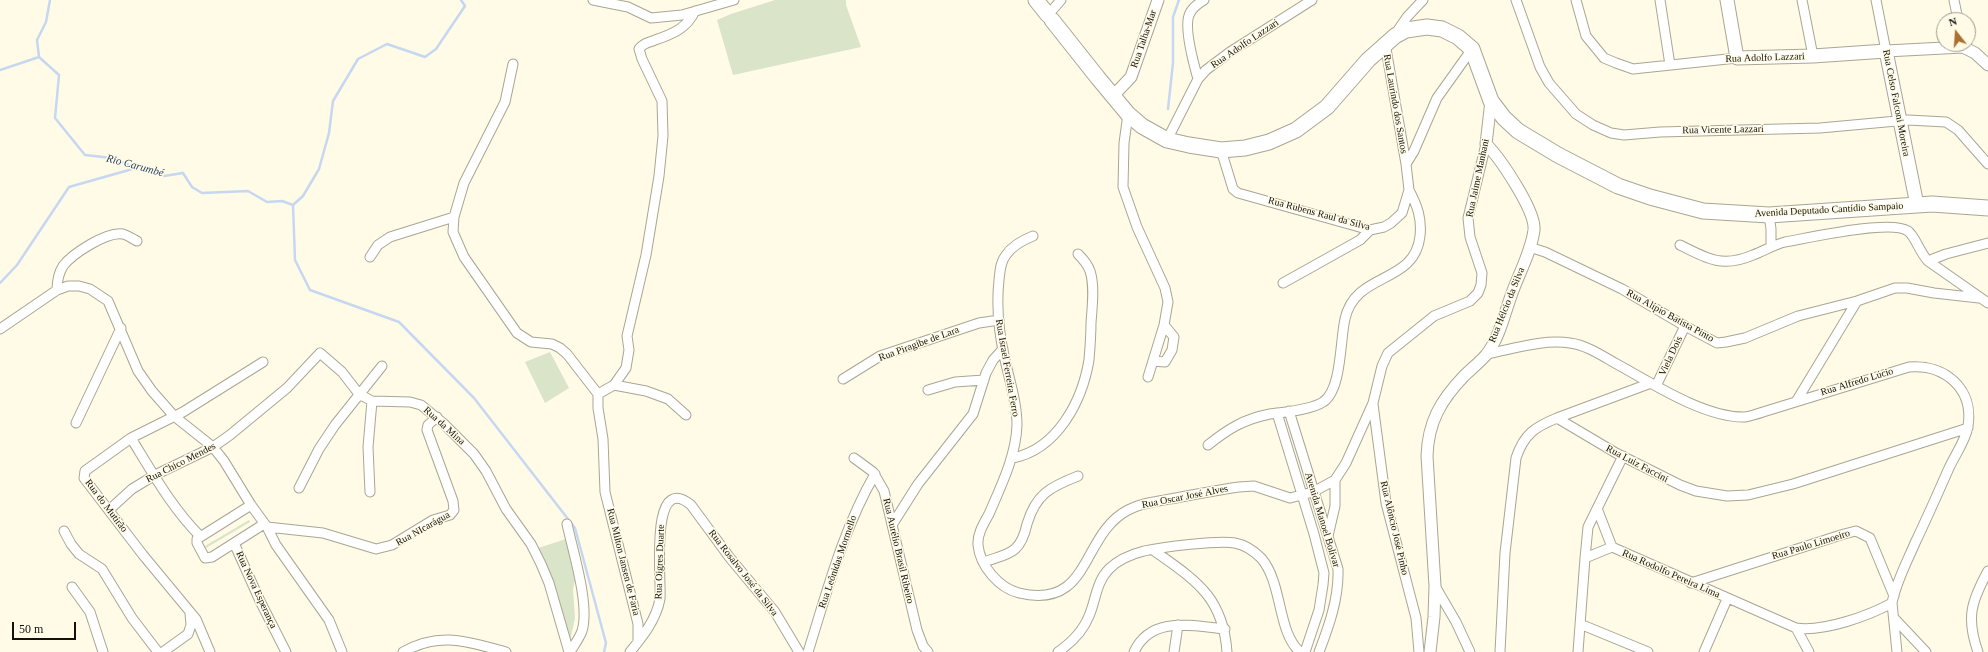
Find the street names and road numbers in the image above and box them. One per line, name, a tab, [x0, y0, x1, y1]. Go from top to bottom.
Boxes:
street label: Rua Talha-Mar	[1128, 8, 1160, 70]
street label: Rua Adolfo Lazzari	[1209, 17, 1281, 71]
street label: Rua Celso Falconi Moreira	[1880, 49, 1912, 157]
street label: Rua Adolfo Lazzari	[1725, 51, 1805, 65]
street label: Rua Laurindo dos Santos	[1380, 53, 1410, 155]
street label: Rua Vicente Lazzari	[1682, 123, 1764, 137]
street label: Rua Jaime Manhani	[1464, 138, 1492, 218]
street label: Rua Rubens Raul da Silva	[1267, 195, 1371, 233]
street label: Avenida Deputado Cantídio Sampaio	[1754, 200, 1904, 220]
street label: Rua Hélcio da Silva	[1486, 266, 1528, 344]
street label: Rua Alípio Batista Pinto	[1624, 287, 1716, 345]
street label: Rua Israel Ferreira Ferro	[992, 318, 1022, 418]
street label: Rua Piragibe de Lara	[877, 324, 961, 364]
street label: Viela Dois	[1657, 334, 1685, 378]
street label: Rua Alfredo Lúcio	[1819, 365, 1895, 399]
street label: Rua da Mina	[421, 404, 467, 448]
street label: Rua Chico Mendes	[144, 440, 218, 486]
street label: Rua Luiz Faccini	[1604, 443, 1670, 485]
street label: Avenida Manoel Bolívar	[1302, 471, 1342, 569]
street label: Rua do Mutirão	[82, 477, 130, 535]
street label: Rua Alôncio José Pinho	[1377, 480, 1411, 576]
street label: Rua Oscar José Alves	[1141, 483, 1229, 511]
street label: Rua Aurélio Brasil Ribeiro	[880, 497, 916, 605]
street label: Rua Milton Jansen de Faria	[604, 507, 642, 617]
street label: Rua NIcarágua	[394, 509, 452, 549]
street label: Rua Leônidas Mormello	[816, 514, 860, 610]
street label: Rua Oigres Duarte	[653, 524, 667, 600]
street label: Rua Paulo Limoeiro	[1770, 527, 1852, 563]
street label: Rua Rosalvo José da Silva	[706, 528, 780, 618]
street label: Rua Rodolfo Pereira Lima	[1620, 547, 1722, 601]
street label: Rua Nova Esperança	[233, 549, 279, 631]

